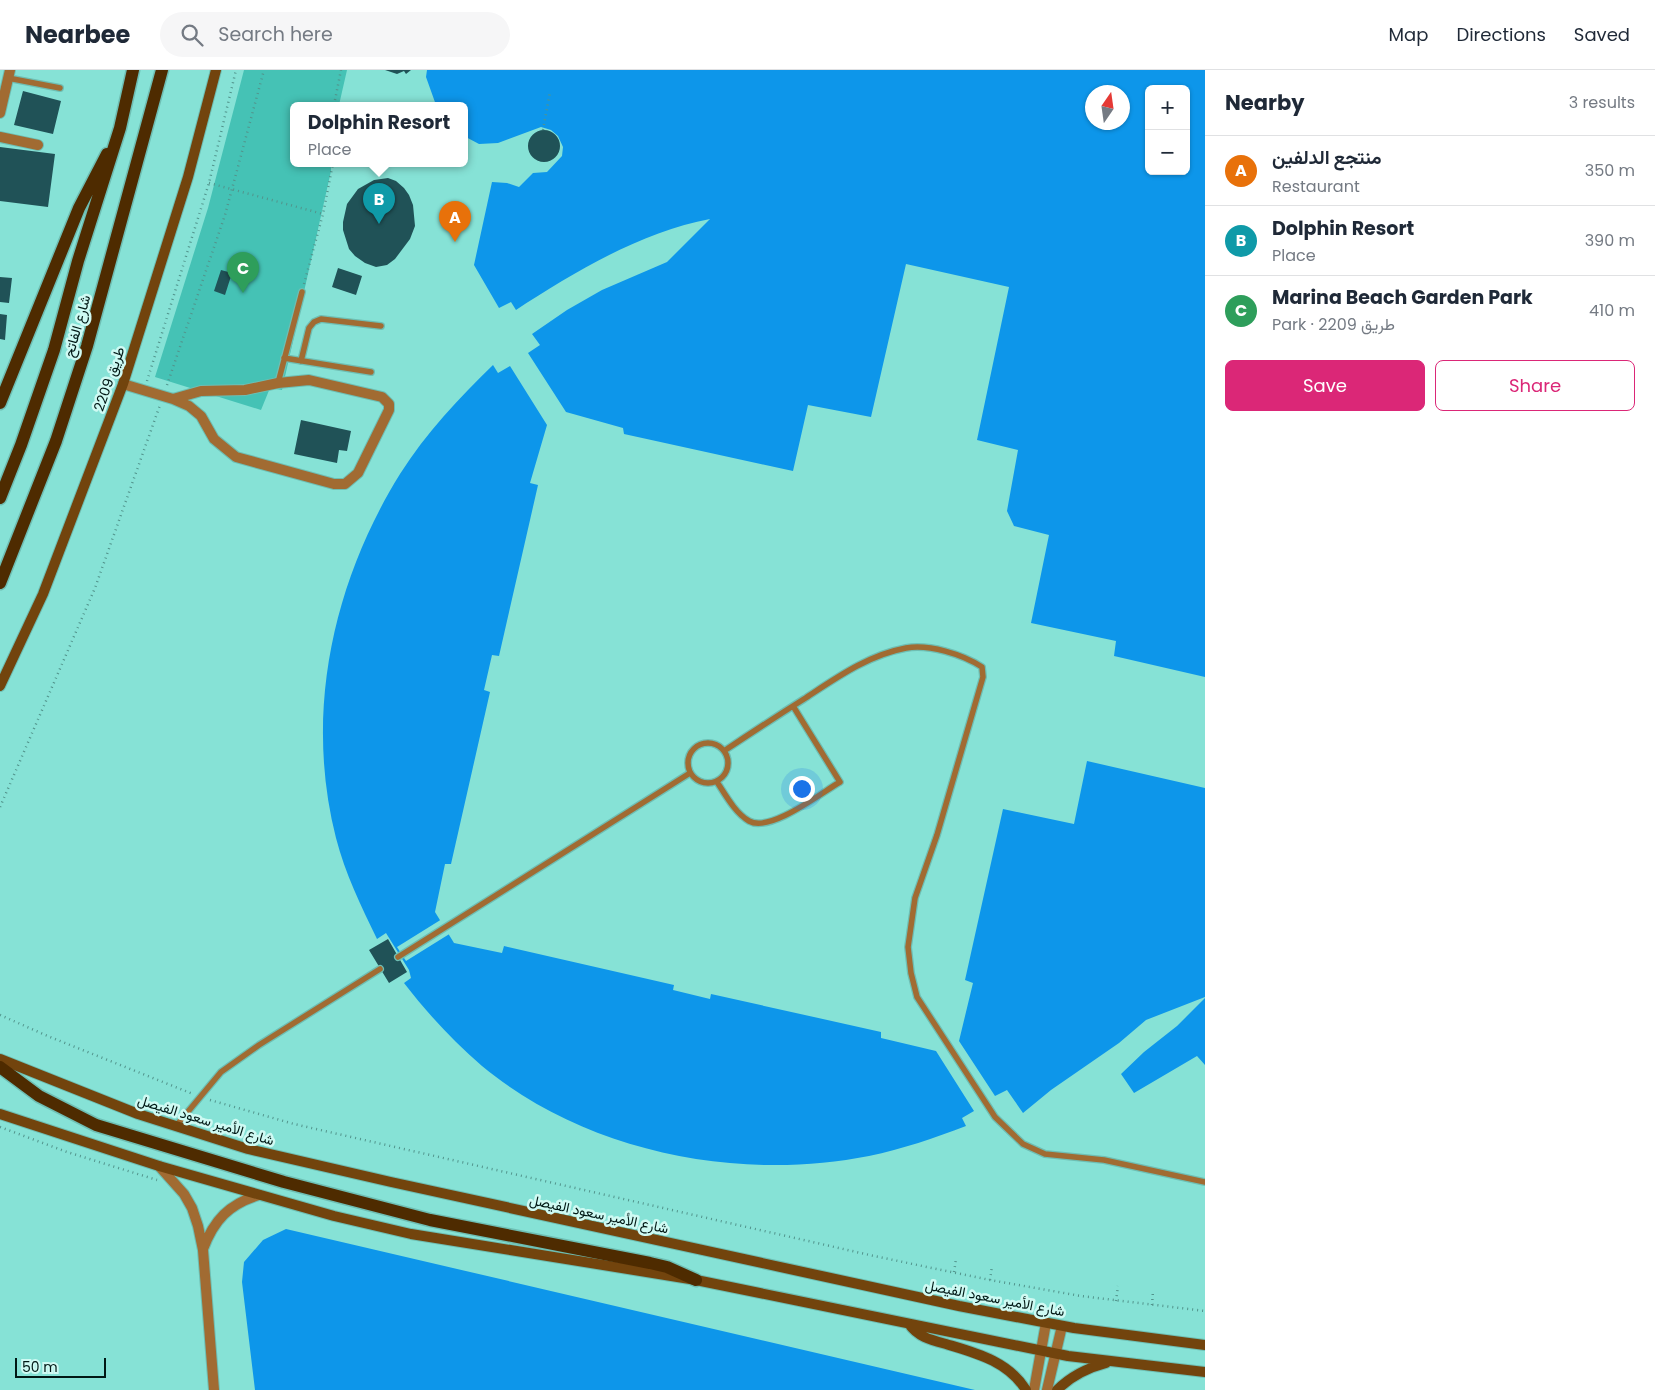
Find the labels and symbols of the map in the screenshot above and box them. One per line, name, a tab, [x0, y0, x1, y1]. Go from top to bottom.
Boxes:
north arrow	[1085, 85, 1130, 130]
pin: B	[363, 183, 395, 224]
pin: A	[439, 201, 471, 242]
pin: C	[227, 252, 259, 293]
street label: شارع الفاتح	[59, 293, 96, 360]
street label: طريق 2209	[89, 344, 129, 414]
your location	[789, 776, 815, 802]
street label: شارع الأمير سعود الفيصل	[135, 1090, 277, 1151]
street label: شارع الأمير سعود الفيصل	[527, 1189, 670, 1239]
street label: شارع الأمير سعود الفيصل	[923, 1275, 1066, 1322]
scale bar	[15, 1355, 106, 1378]

